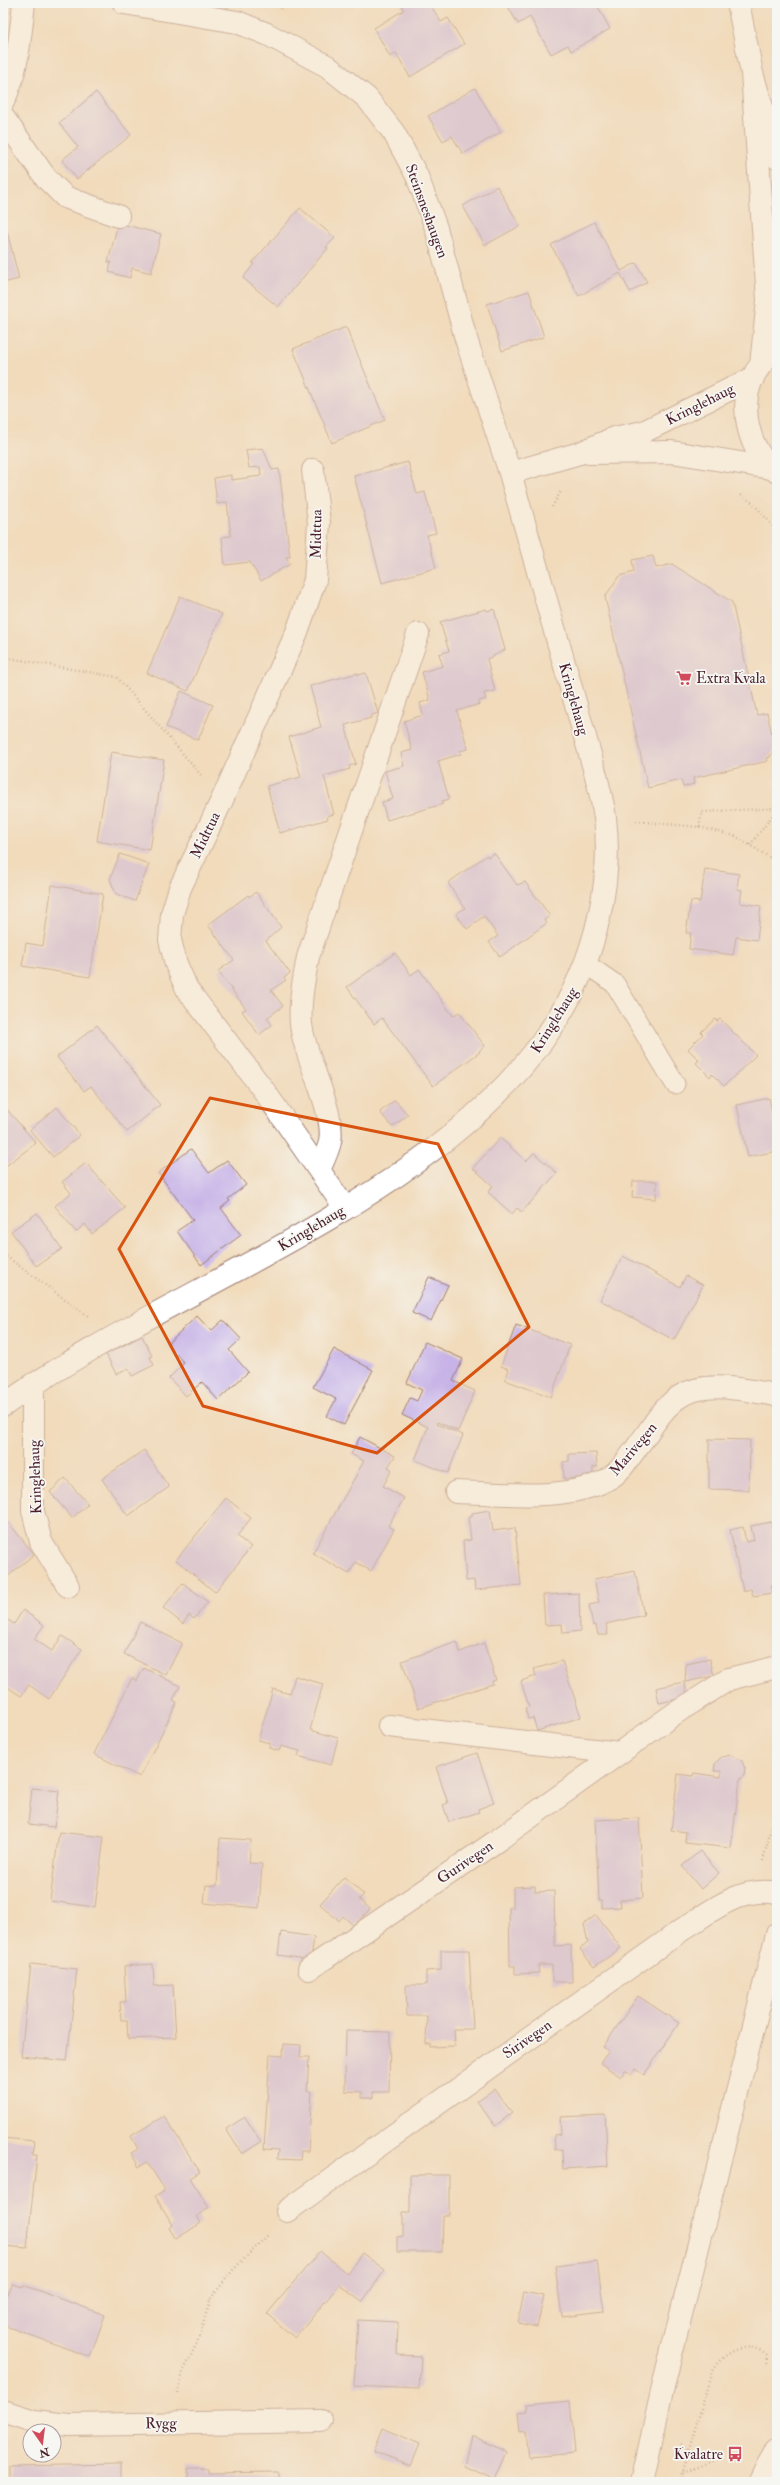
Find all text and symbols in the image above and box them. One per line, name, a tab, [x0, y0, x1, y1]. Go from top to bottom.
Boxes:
street label: Steinsneshaugen	[401, 162, 452, 261]
street label: Kringlehaug	[663, 379, 738, 430]
street label: Midttua	[307, 508, 326, 559]
street label: Kringlehaug	[554, 661, 593, 738]
supermarket icon: Extra Kvala	[675, 669, 693, 687]
place label: Extra Kvala	[696, 669, 767, 688]
street label: Midttua	[186, 808, 225, 862]
street label: Kringlehaug	[527, 983, 583, 1057]
street label: Kringlehaug	[274, 1201, 349, 1256]
street label: Marivegen	[606, 1418, 661, 1480]
street label: Kringlehaug	[25, 1439, 46, 1515]
street label: Gurivegen	[433, 1837, 497, 1888]
street label: Sirivegen	[499, 2015, 556, 2063]
street label: Rygg	[145, 2414, 178, 2433]
north arrow	[22, 2423, 62, 2463]
text: N	[37, 2444, 52, 2460]
place label: Kvalatre	[674, 2445, 723, 2464]
bus stop icon: Kvalatre	[726, 2445, 744, 2463]

